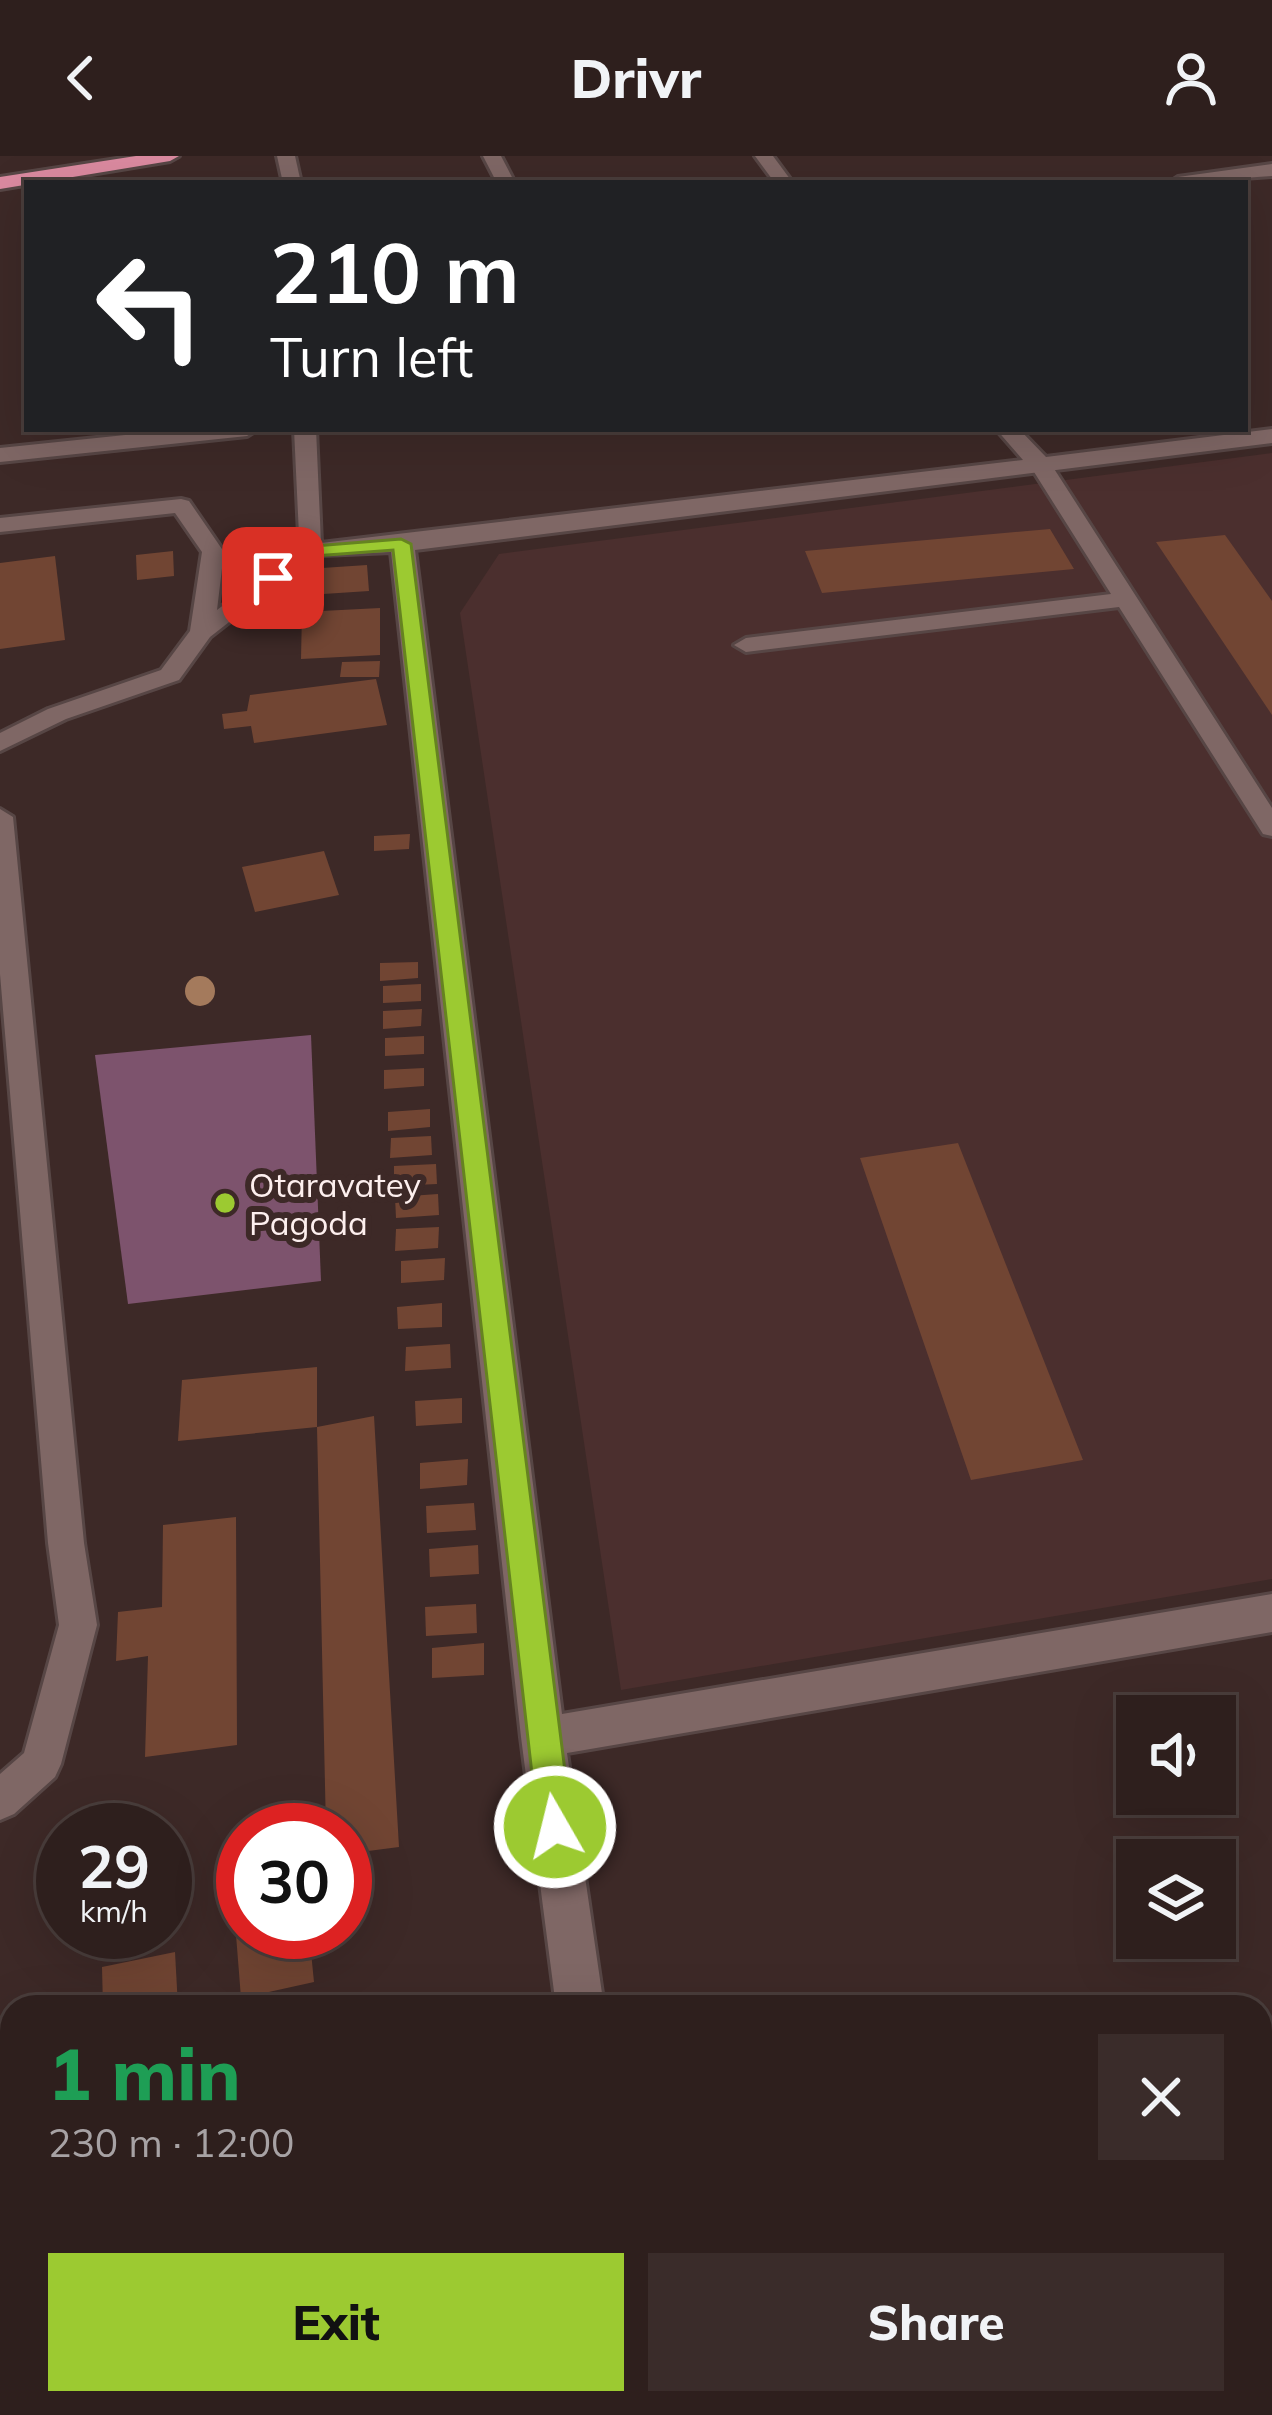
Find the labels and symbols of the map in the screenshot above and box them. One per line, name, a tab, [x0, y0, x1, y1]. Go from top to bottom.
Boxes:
pin	[222, 527, 324, 629]
place label: Otaravatey Pagoda	[249, 1164, 421, 1243]
marker: Otaravatey Pagoda	[212, 1190, 238, 1216]
position arrow	[492, 1764, 618, 1890]
speed limit sign: 30	[216, 1803, 372, 1959]

